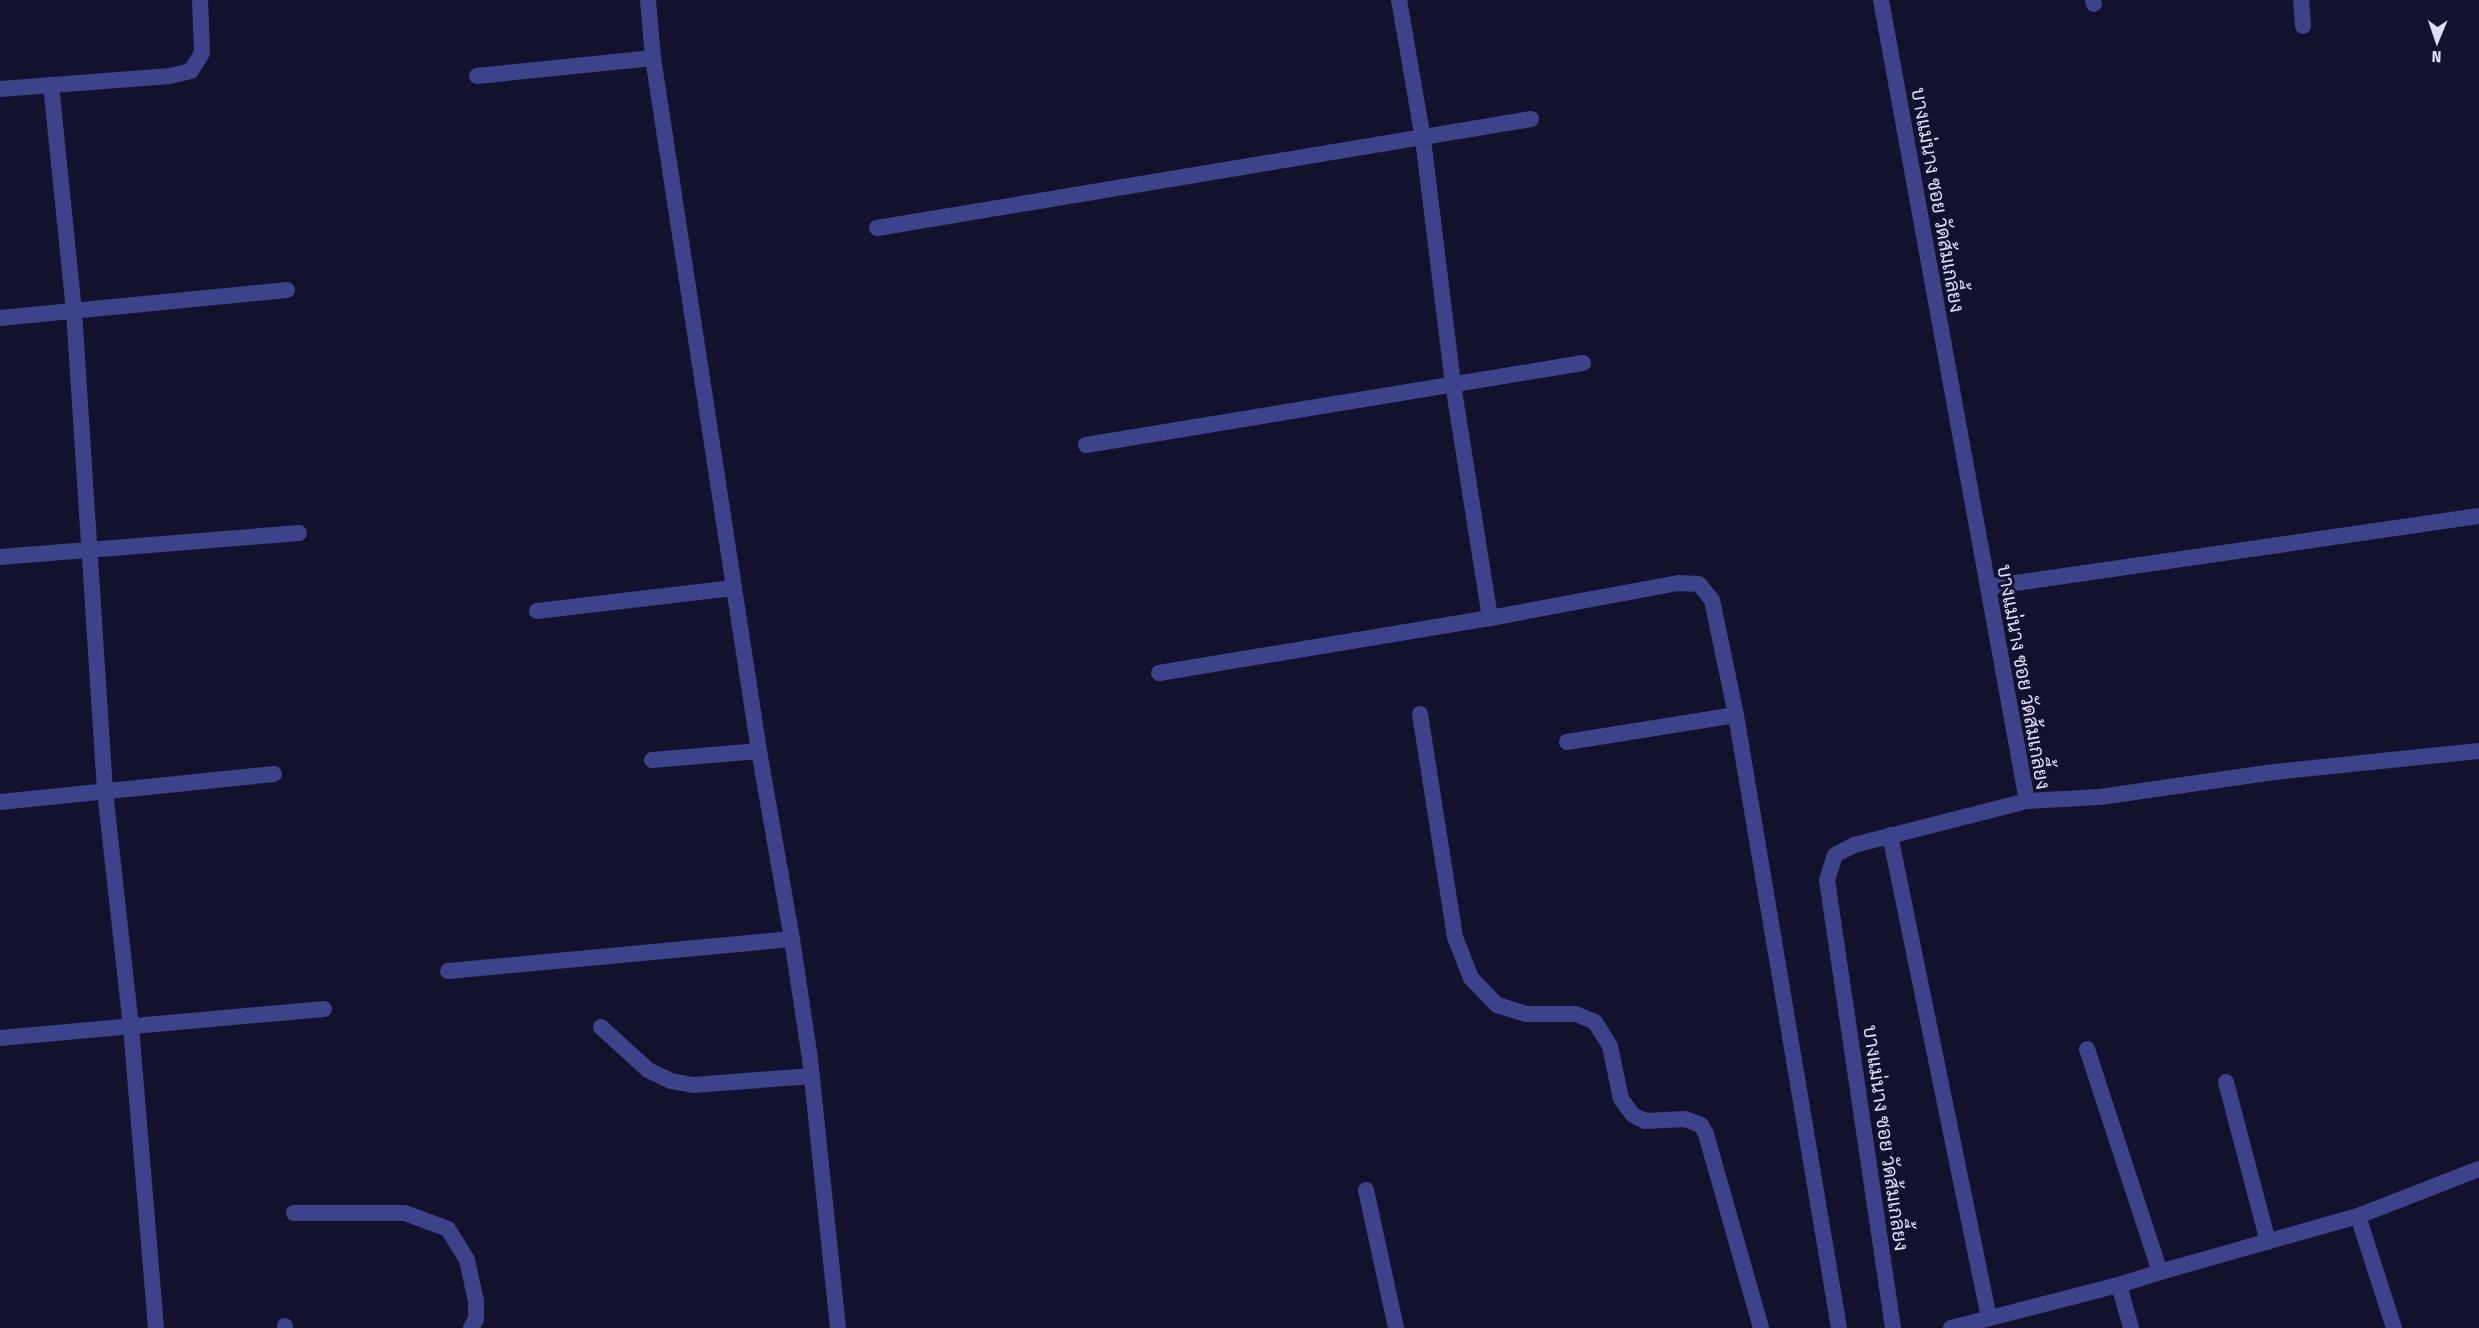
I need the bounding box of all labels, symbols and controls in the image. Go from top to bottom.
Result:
north arrow [2407,12,2467,72]
text: N [2431,47,2442,66]
street label: บางแม่นาง ซอย วัดส้มเกลี้ยง [1906,85,1976,314]
street label: บางแม่นาง ซอย วัดส้มเกลี้ยง [1992,562,2062,791]
street label: บางแม่นาง ซอย วัดส้มเกลี้ยง [1858,1023,1920,1252]

